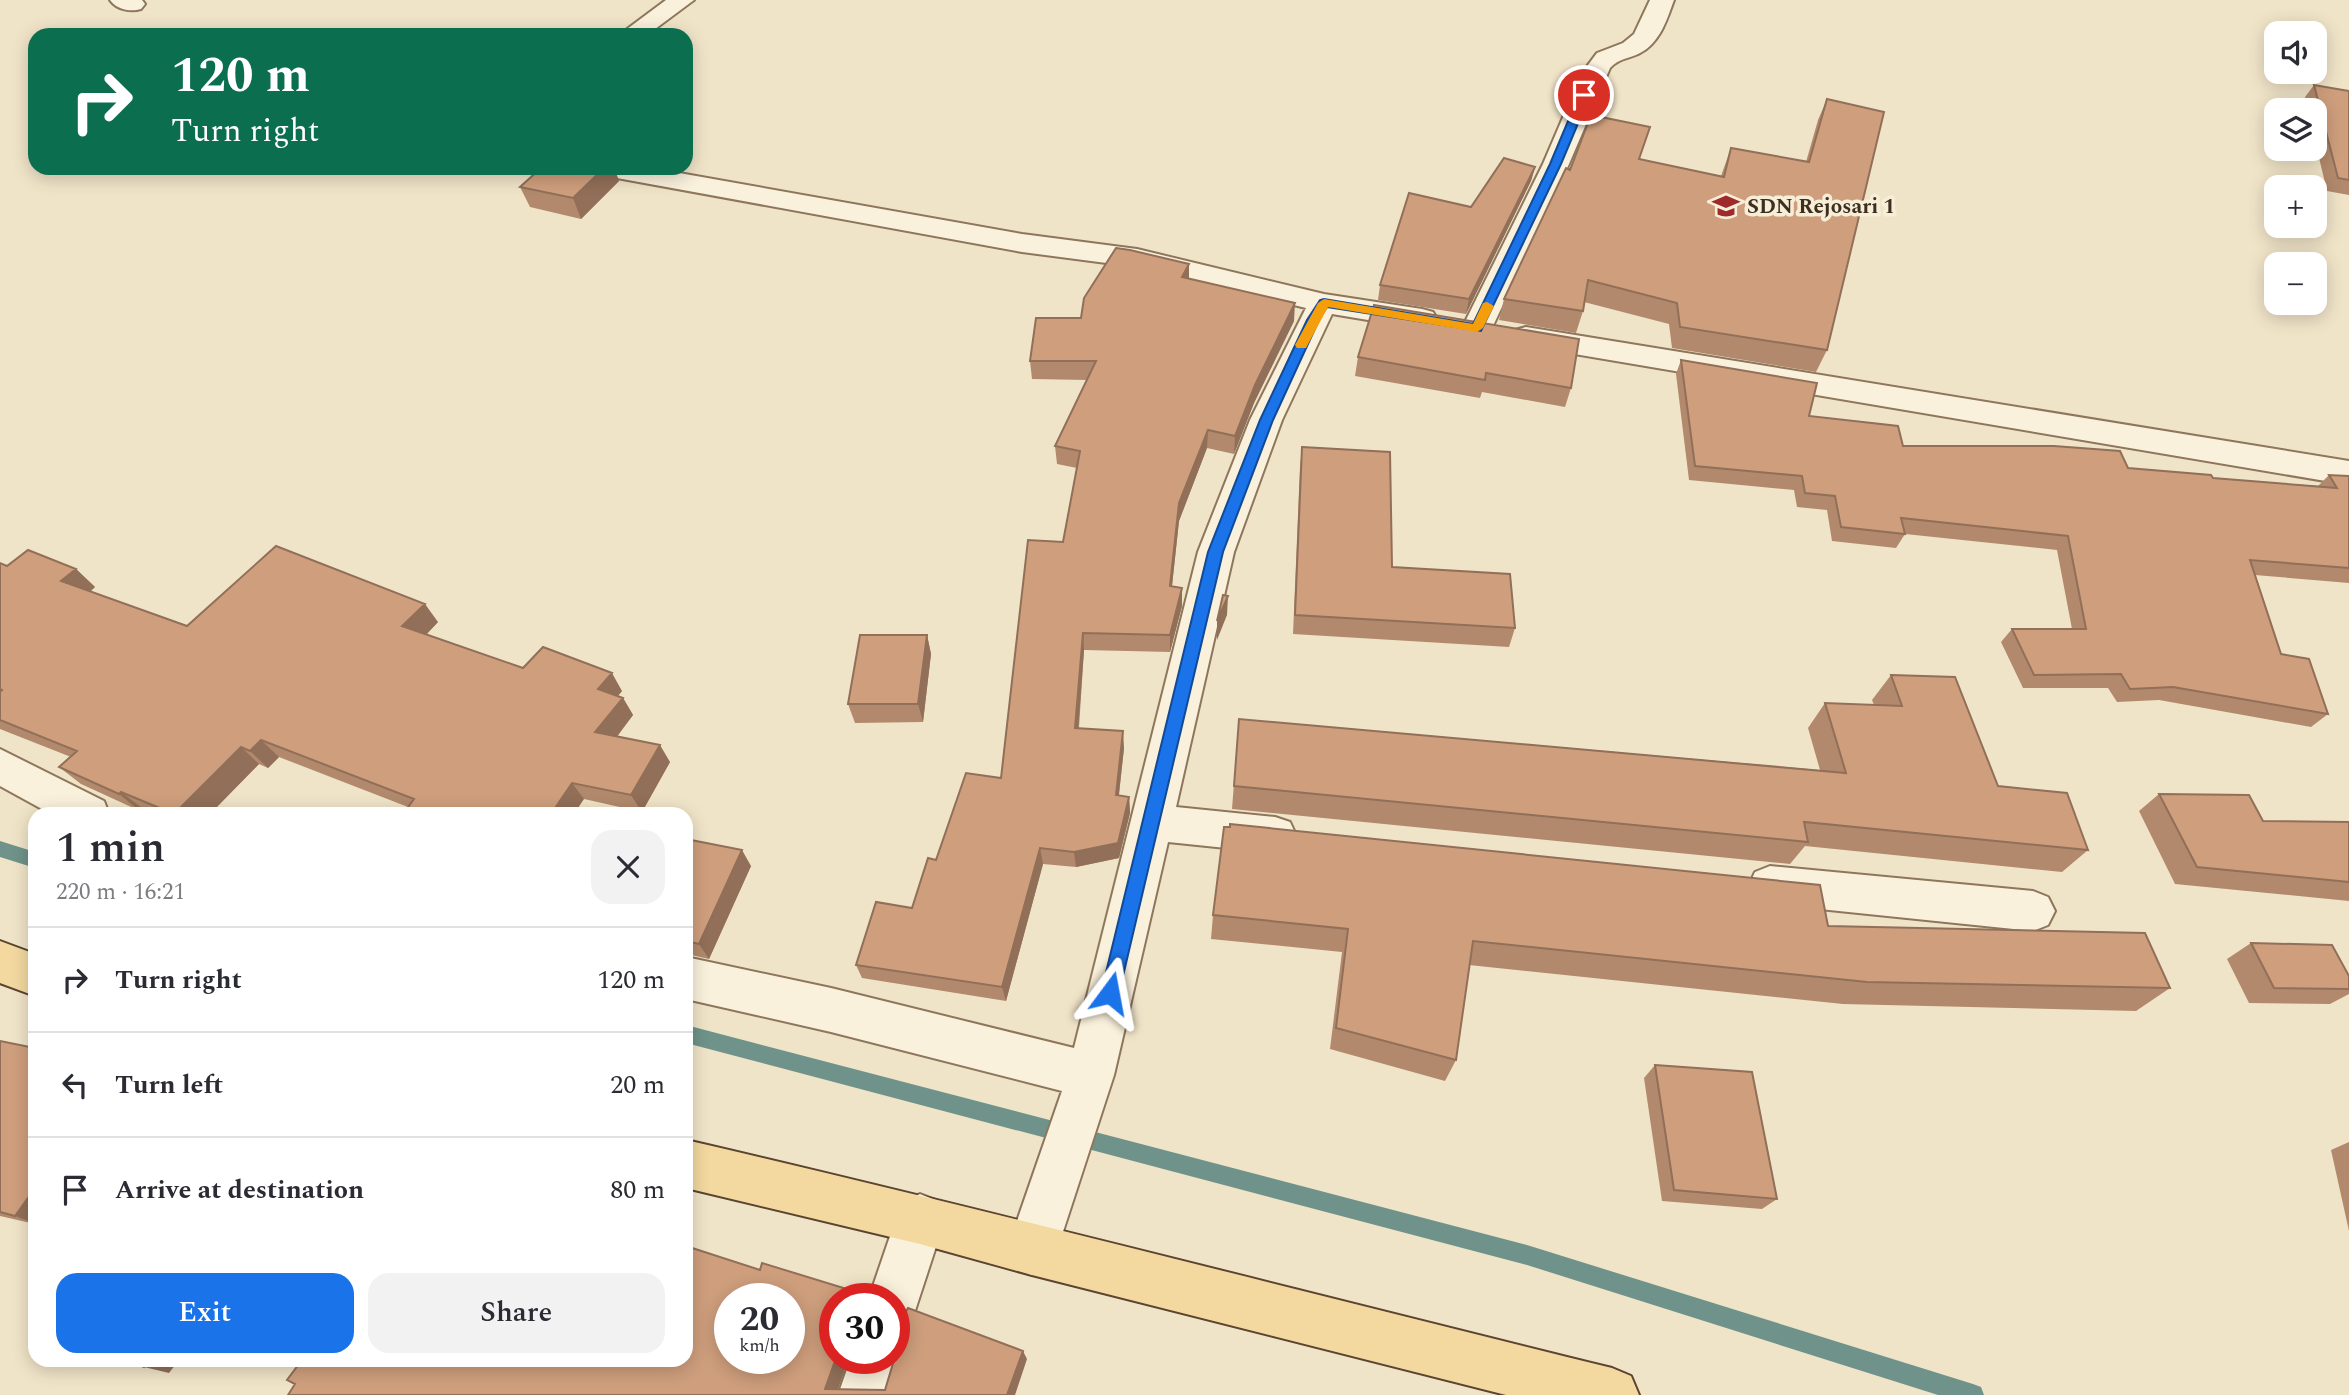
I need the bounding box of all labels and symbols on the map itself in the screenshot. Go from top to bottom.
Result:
pin [1554,65,1614,125]
school or university icon: SDN Rejosari 1 [1711,191,1741,221]
place label: SDN Rejosari 1 [1747,191,1895,223]
position arrow [1073,956,1147,1030]
speed limit sign: 30 [819,1283,910,1374]

